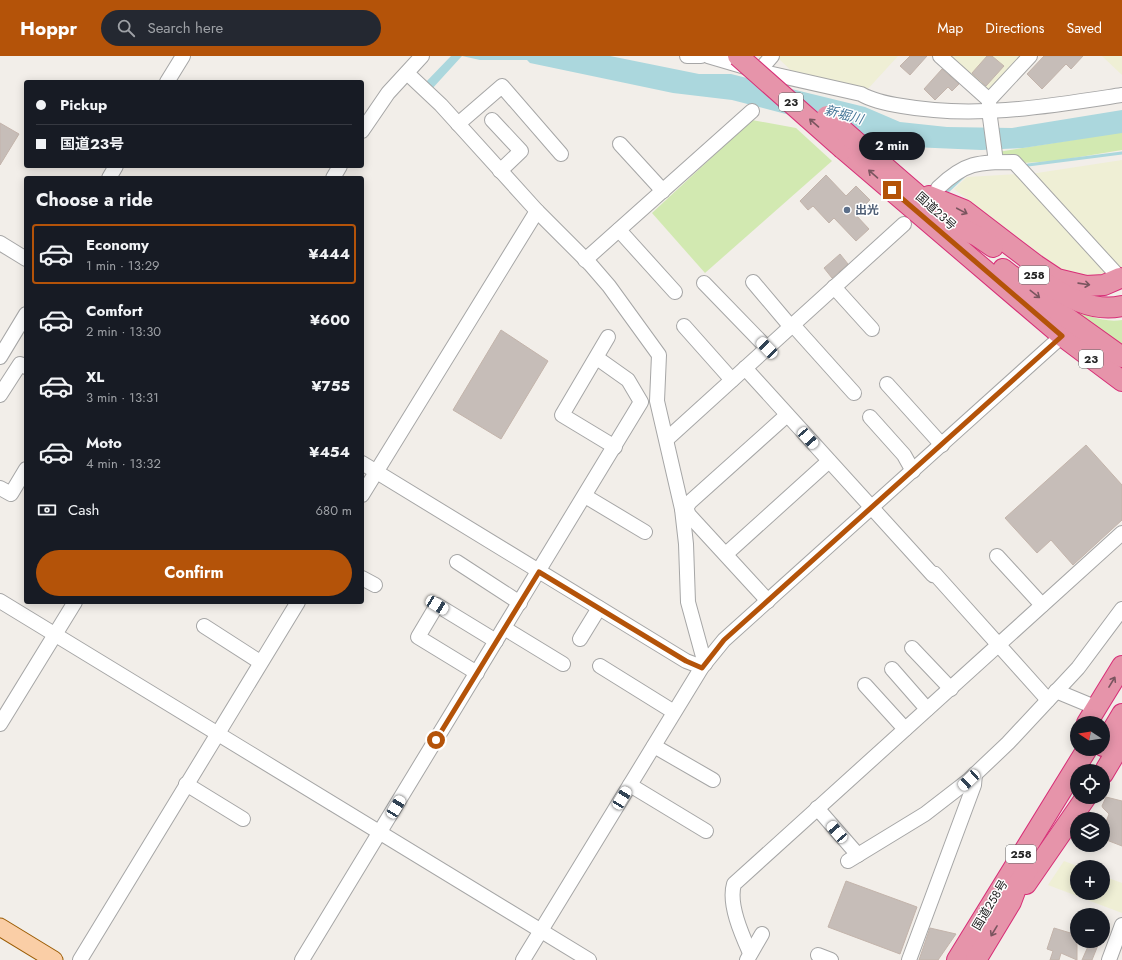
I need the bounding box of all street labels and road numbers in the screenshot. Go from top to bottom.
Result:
road number: 23 [779,93,803,111]
street label: 国道23号 [912,188,960,234]
road number: 258 [1019,266,1049,284]
road number: 23 [1079,350,1103,368]
road number: 258 [1006,845,1036,863]
street label: 国道258号 [968,876,1012,934]

